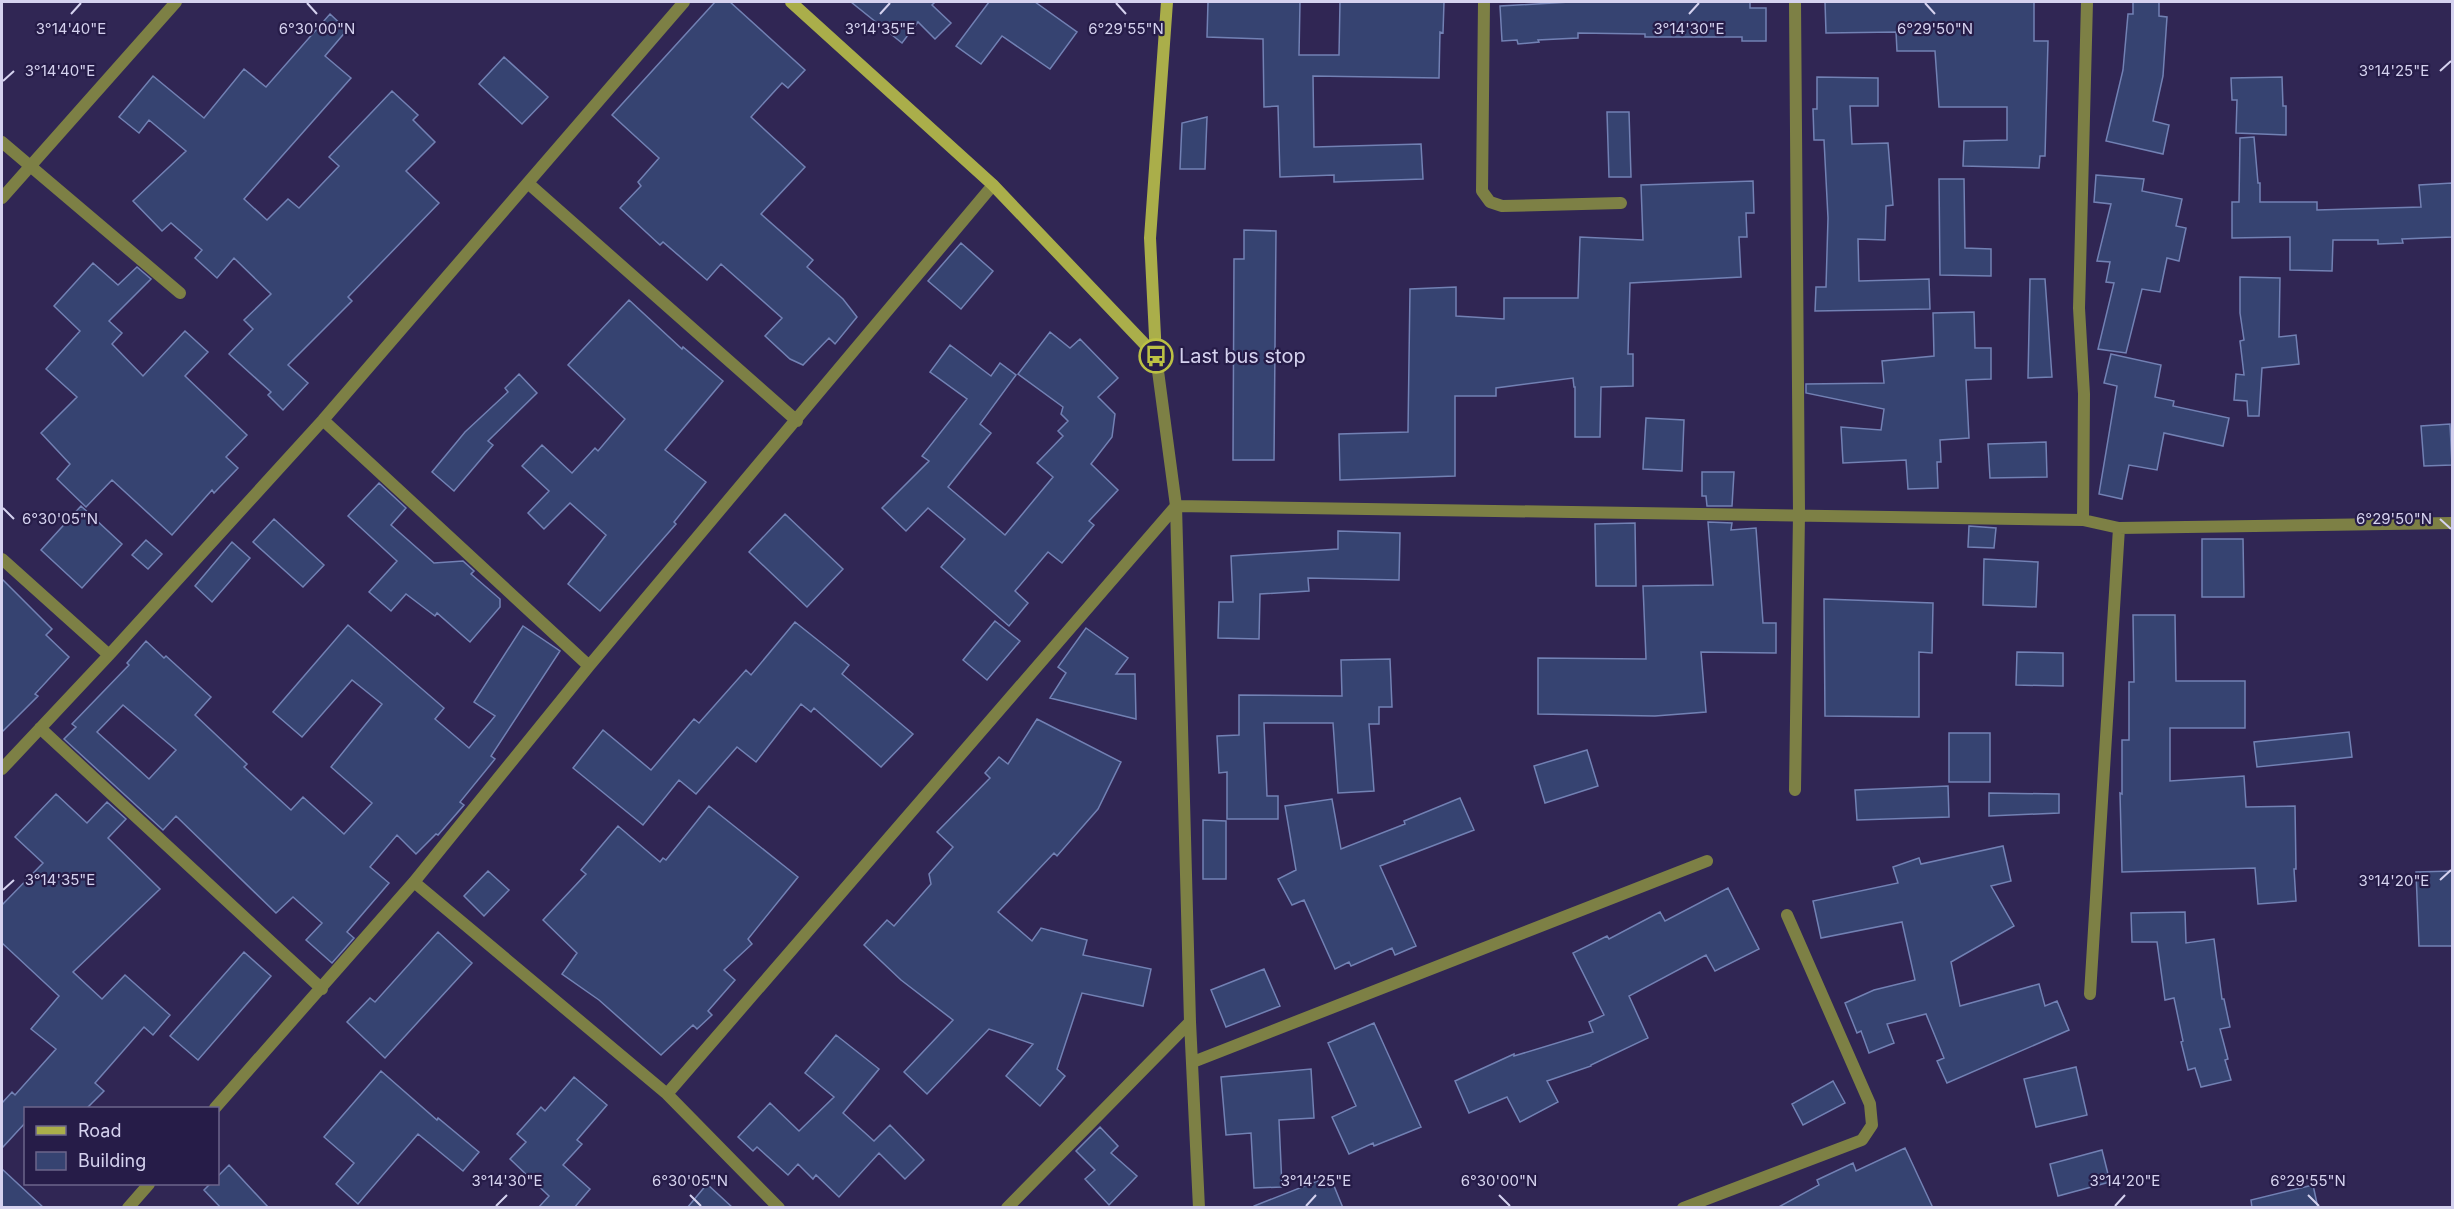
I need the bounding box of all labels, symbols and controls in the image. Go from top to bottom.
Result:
text: 3°14'40"E [36,19,106,38]
text: 6°30'00"N [279,19,355,38]
text: 3°14'35"E [845,19,915,38]
text: 6°29'55"N [1088,19,1164,38]
text: 3°14'30"E [1654,19,1724,38]
text: 6°29'50"N [1897,19,1973,38]
text: 3°14'40"E [25,61,95,80]
text: 3°14'25"E [2359,61,2429,80]
bus stop icon: Last bus stop [1138,338,1174,374]
place label: Last bus stop [1179,344,1306,368]
text: 6°30'05"N [22,509,98,528]
text: 6°29'50"N [2356,509,2432,528]
text: 3°14'35"E [25,870,95,889]
text: 3°14'20"E [2359,871,2429,890]
legend [24,1107,219,1185]
text: Road [78,1120,121,1141]
text: Building [78,1150,146,1171]
text: 3°14'30"E [472,1171,542,1190]
text: 6°30'05"N [652,1171,728,1190]
text: 3°14'25"E [1281,1171,1351,1190]
text: 6°30'00"N [1461,1171,1537,1190]
text: 3°14'20"E [2090,1171,2160,1190]
text: 6°29'55"N [2270,1171,2346,1190]

